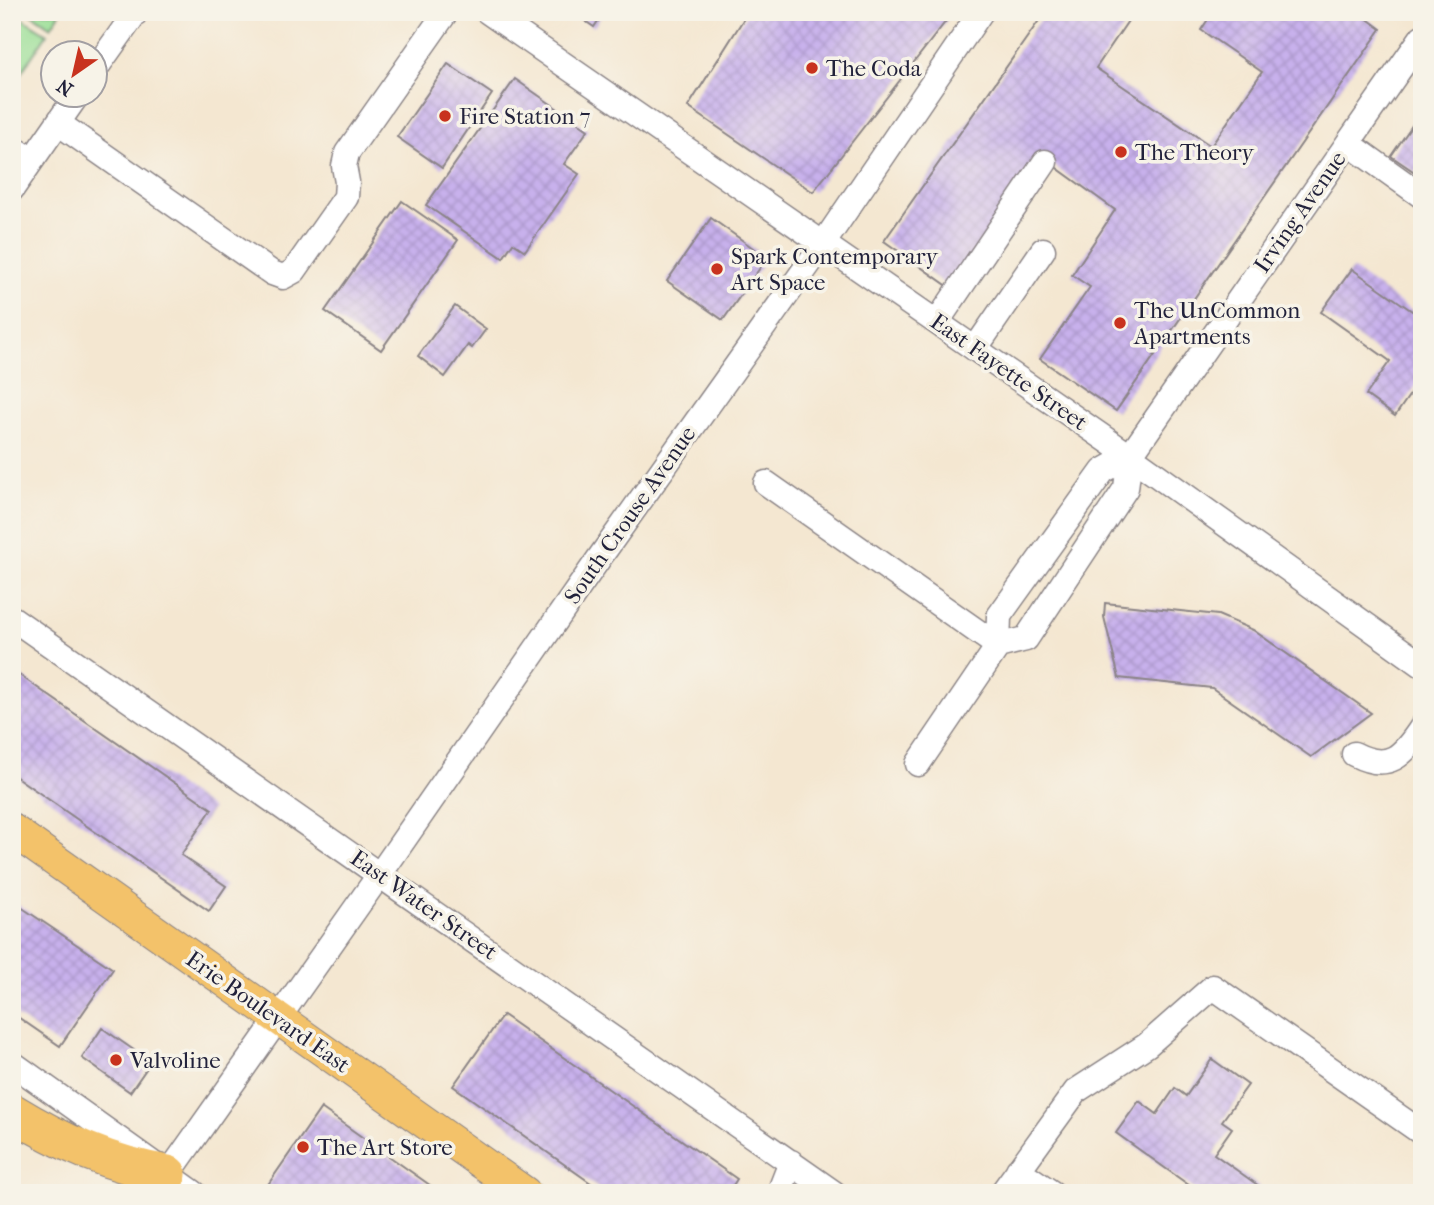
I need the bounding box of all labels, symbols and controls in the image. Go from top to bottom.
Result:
north arrow [38,38,108,108]
place label: The Coda [826,55,922,82]
marker: The Coda [804,60,820,76]
text: N [52,74,77,100]
place label: Fire Station 7 [459,103,591,130]
marker: Fire Station 7 [437,108,453,124]
place label: The Theory [1135,139,1255,166]
marker: The Theory [1113,144,1129,160]
street label: Irving Avenue [1248,146,1352,278]
place label: Spark Contemporary Art Space [730,243,938,296]
marker: Spark Contemporary Art Space [709,261,725,277]
place label: The UnCommon Apartments [1133,297,1301,350]
street label: East Fayette Street [925,308,1093,436]
marker: The UnCommon Apartments [1112,315,1128,331]
street label: South Crouse Avenue [558,421,702,609]
street label: East Water Street [345,844,503,966]
street label: Erie Boulevard East [181,945,355,1079]
place label: Valvoline [129,1047,221,1074]
marker: Valvoline [108,1052,124,1068]
place label: The Art Store [317,1134,453,1161]
marker: The Art Store [295,1139,311,1155]

